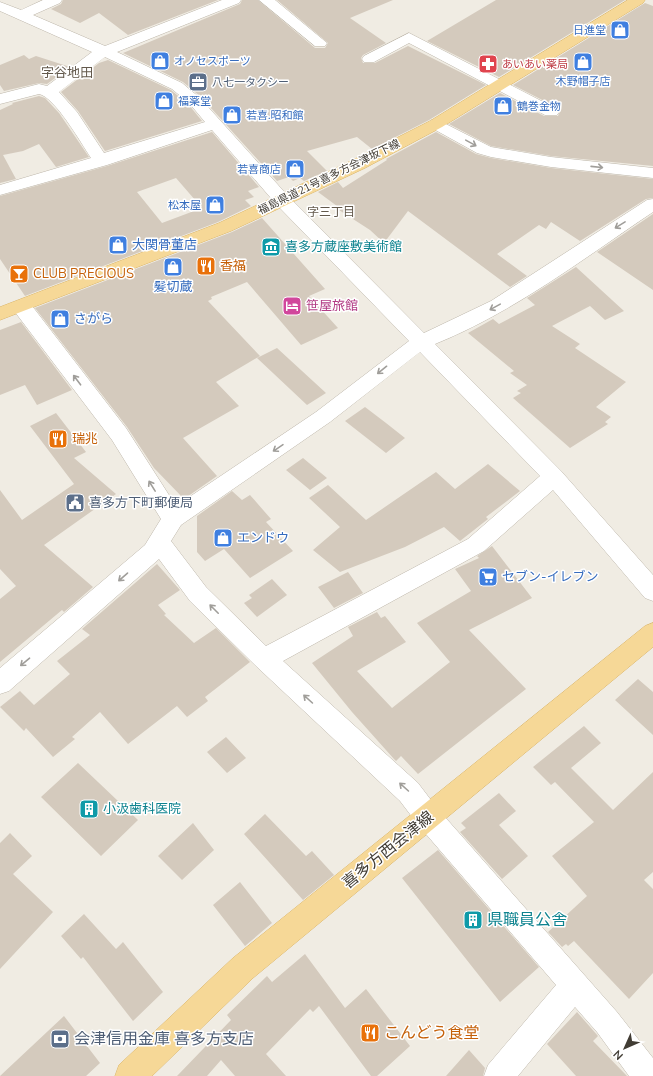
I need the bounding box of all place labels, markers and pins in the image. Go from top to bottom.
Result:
shop icon: 日進堂 [609,19,631,41]
place label: 日進堂 [573,23,606,38]
shop icon: オノセスポーツ [149,50,171,72]
shop icon: 木野帽子店 [572,51,594,73]
pharmacy icon: あいあい薬局 [477,53,499,75]
place label: オノセスポーツ [174,54,251,69]
place label: あいあい薬局 [502,57,568,72]
office icon: 八七一タクシー [187,71,209,93]
place label: 木野帽子店 [556,74,611,89]
place label: 八七一タクシー [212,75,289,90]
shop icon: 福薬堂 [153,90,175,112]
place label: 福薬堂 [178,94,211,109]
shop icon: 鶴巻金物 [492,95,514,117]
place label: 鶴巻金物 [517,99,561,114]
shop icon: 若喜.昭和館 [221,104,243,126]
place label: 若喜.昭和館 [246,108,304,123]
shop icon: 若喜商店 [284,158,306,180]
place label: 若喜商店 [237,162,281,177]
shop icon: 松本屋 [204,194,226,216]
place label: 松本屋 [168,198,201,213]
shop icon: 大関骨董店 [107,234,129,256]
place label: 大関骨董店 [132,236,197,254]
museum icon: 喜多方蔵座敷美術館 [260,236,282,258]
place label: 喜多方蔵座敷美術館 [285,238,402,256]
restaurant icon: 香福 [195,255,217,277]
shop icon: 髪切蔵 [162,256,184,278]
place label: 香福 [220,257,246,275]
bar icon: CLUB PRECIOUS [8,263,30,285]
place label: CLUB PRECIOUS [33,265,134,283]
place label: 髪切蔵 [153,278,193,296]
hotel icon: 笹屋旅館 [281,295,303,317]
place label: 笹屋旅館 [306,297,358,315]
shop icon: さがら [49,308,71,330]
place label: さがら [74,310,113,328]
restaurant icon: 瑞兆 [47,428,69,450]
place label: 瑞兆 [72,430,98,448]
public building icon: 喜多方下町郵便局 [64,492,86,514]
place label: 喜多方下町郵便局 [89,494,193,512]
shop icon: エンドウ [212,527,234,549]
place label: エンドウ [237,529,289,547]
supermarket icon: セブン-イレブン [477,566,499,588]
place label: セブン-イレブン [502,568,599,586]
building icon: 小汲歯科医院 [78,798,100,820]
place label: 小汲歯科医院 [103,800,181,818]
building icon: 県職員公舎 [462,909,484,931]
place label: 県職員公舎 [487,909,567,931]
restaurant icon: こんどう食堂 [359,1022,381,1044]
place label: こんどう食堂 [384,1022,480,1044]
bank icon: 会津信用金庫 喜多方支店 [49,1028,71,1050]
place label: 会津信用金庫 喜多方支店 [74,1028,254,1050]

